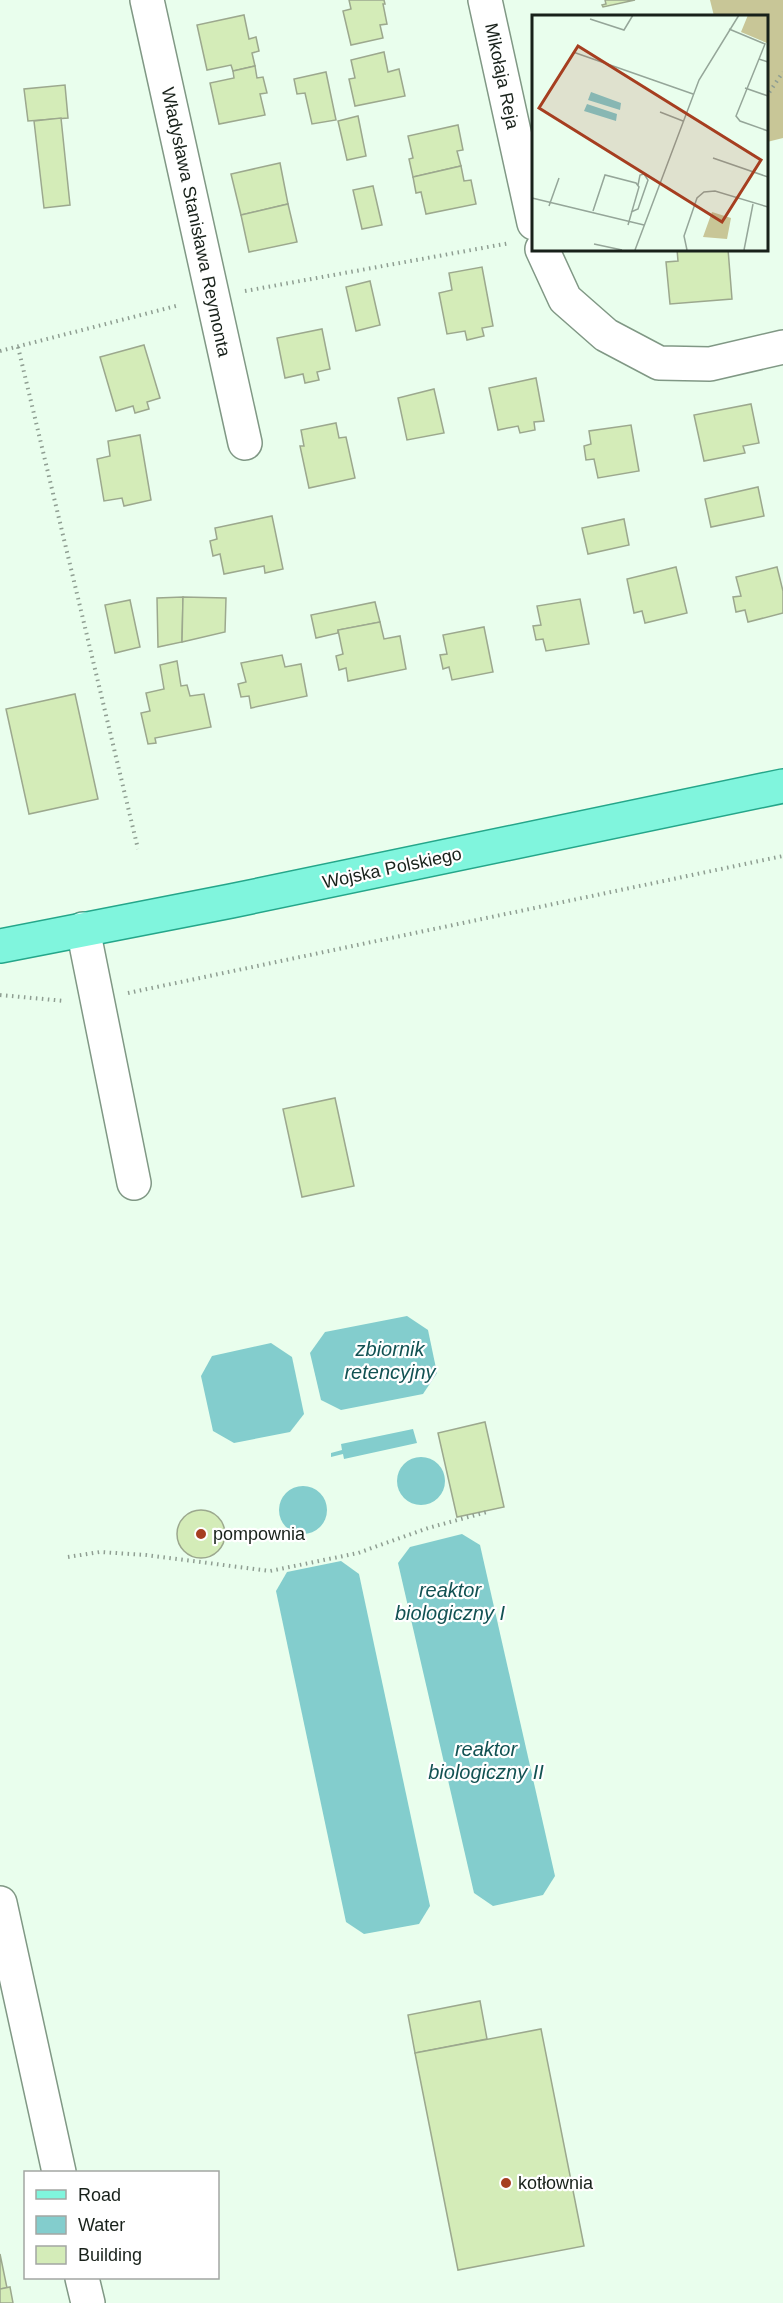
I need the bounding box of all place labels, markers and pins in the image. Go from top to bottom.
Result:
place label: pompownia [213,1524,306,1544]
marker: pompownia [194,1527,208,1541]
place label: kotłownia [518,2173,594,2193]
marker: kotłownia [499,2176,513,2190]

